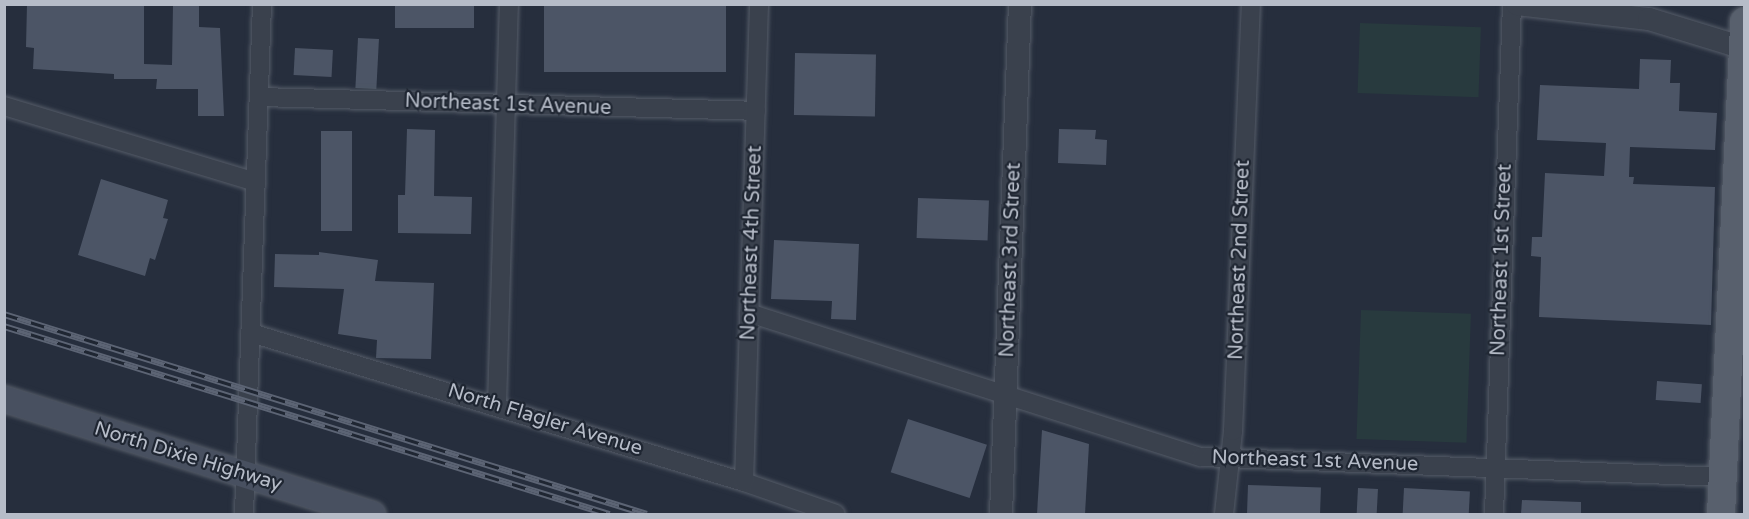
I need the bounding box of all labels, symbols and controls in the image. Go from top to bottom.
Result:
street label: Northeast 1st Avenue [404,89,612,121]
street label: Northeast 4th Street [737,145,767,341]
street label: Northeast 2nd Street [1225,160,1255,360]
street label: Northeast 3rd Street [996,162,1026,358]
street label: Northeast 1st Street [1487,163,1517,357]
street label: North Flagler Avenue [445,379,645,461]
street label: North Dixie Highway [91,417,285,497]
street label: Northeast 1st Avenue [1211,445,1419,477]

